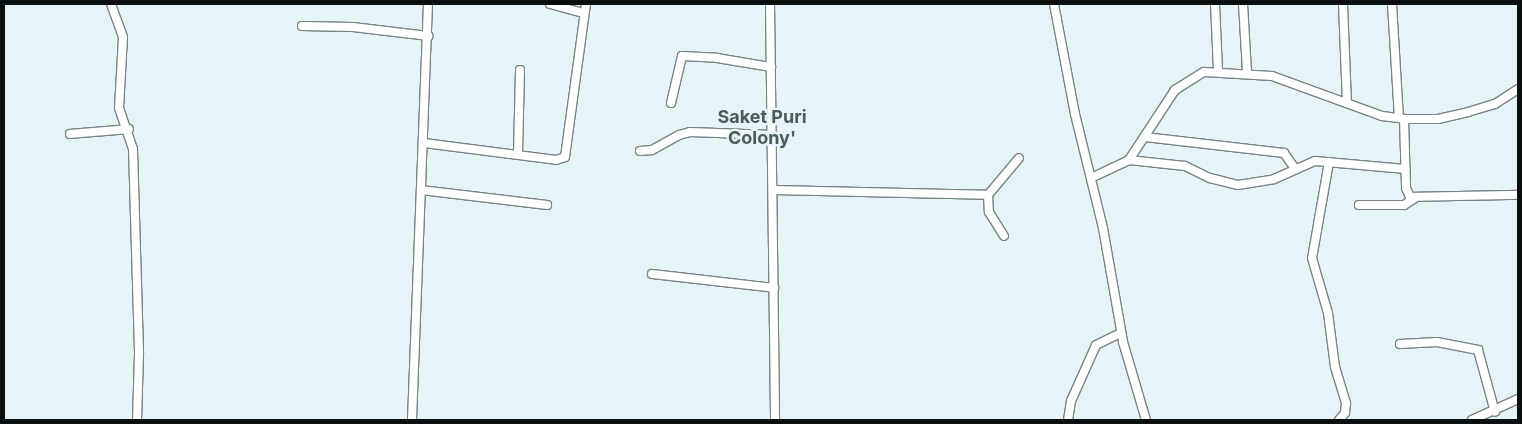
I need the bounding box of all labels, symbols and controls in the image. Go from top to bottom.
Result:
district label: Saket Puri Colony' [717,107,807,150]

